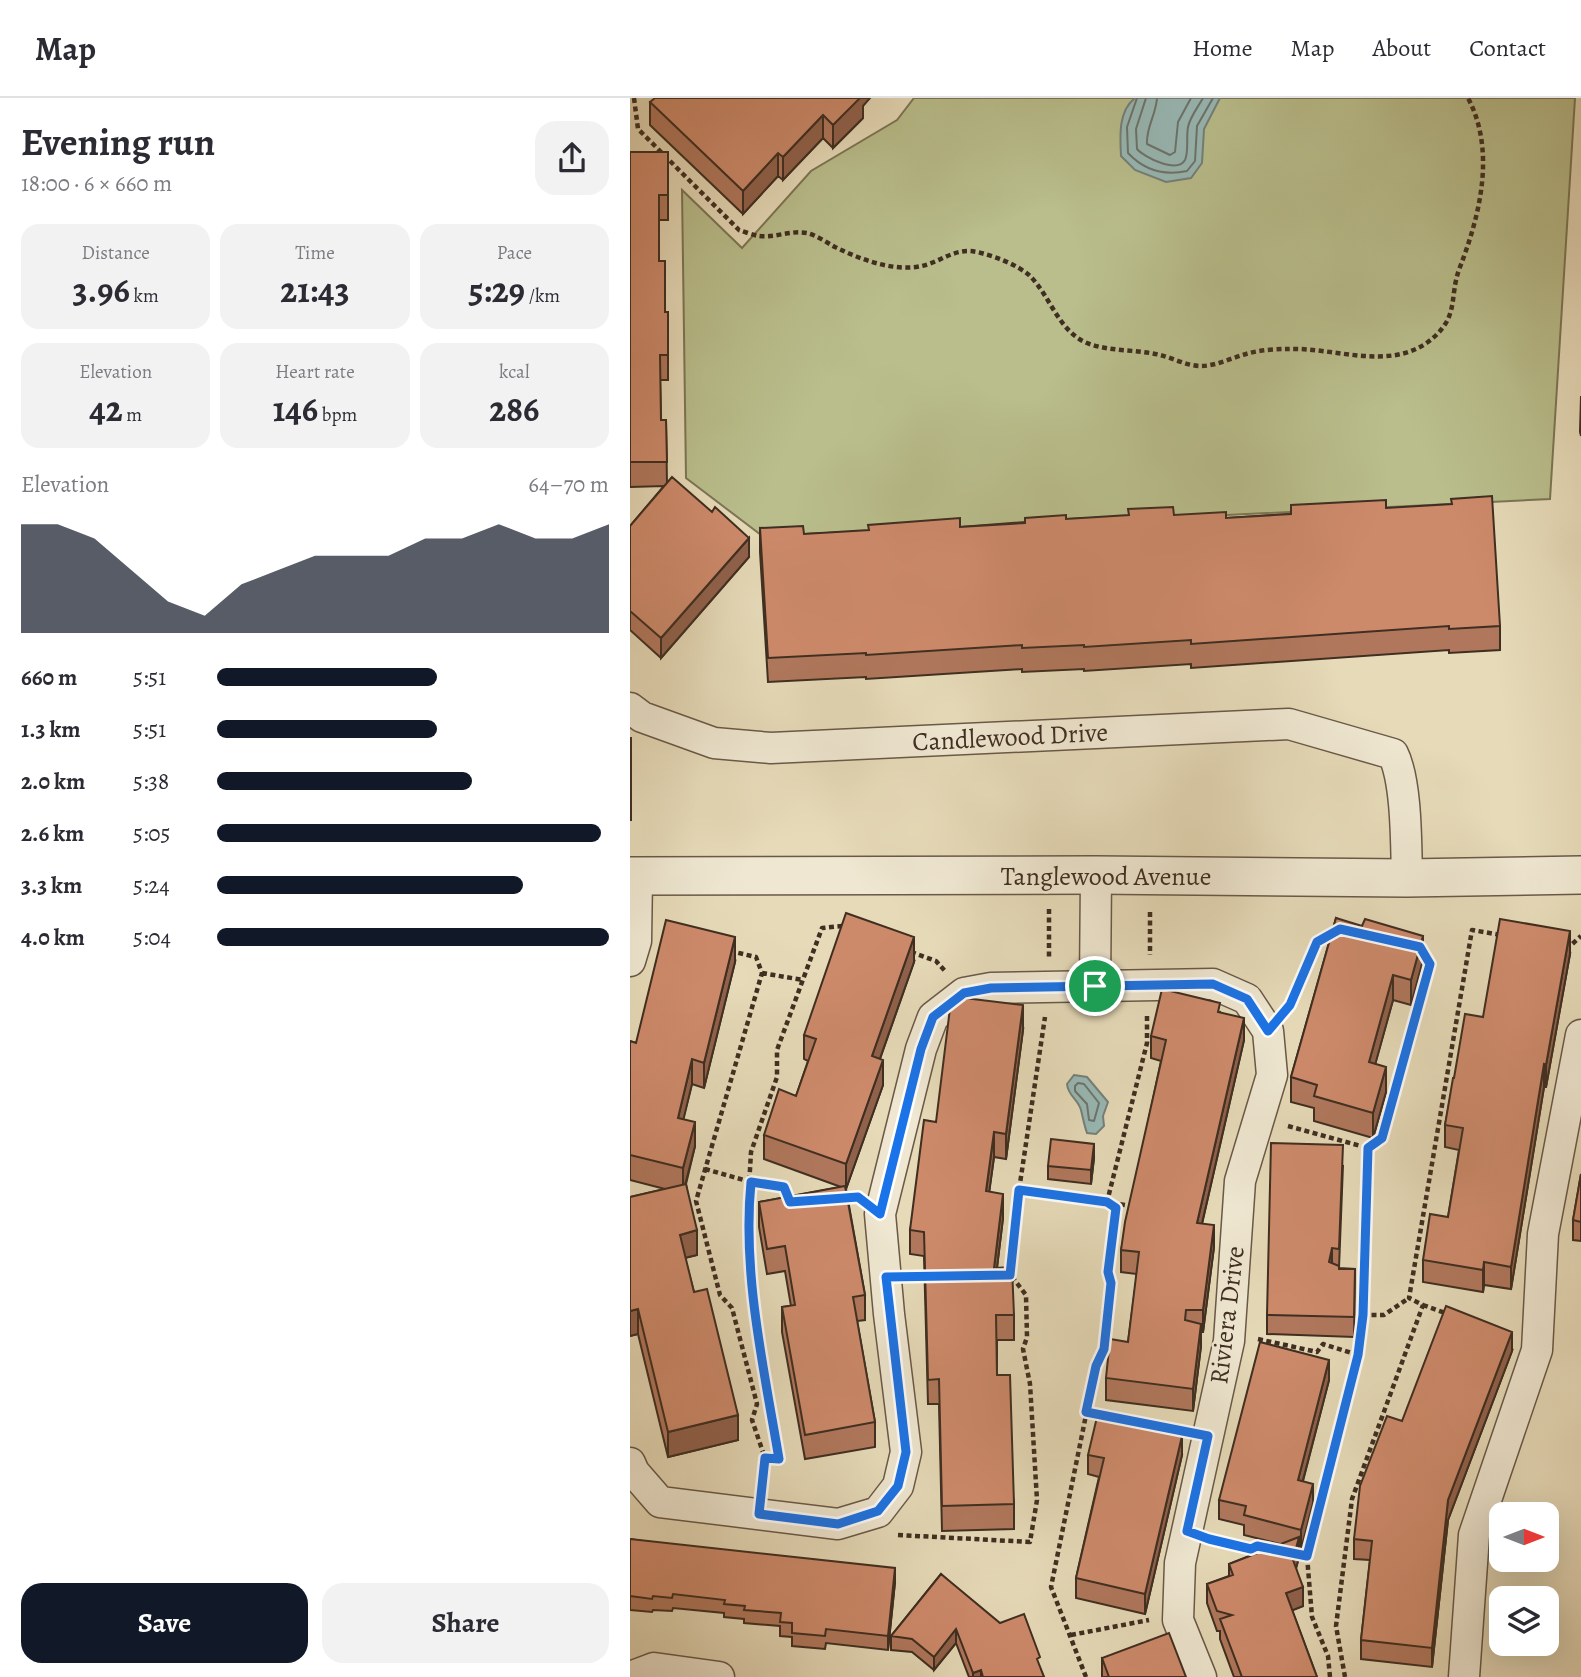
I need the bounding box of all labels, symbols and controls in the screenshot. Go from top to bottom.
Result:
text: Map [35,26,96,71]
text: Home [1192,32,1253,64]
text: Map [1291,32,1335,64]
text: About [1373,32,1431,64]
text: Contact [1469,32,1546,64]
text: Evening run [21,116,215,168]
button: share [535,121,609,195]
text: 18:00 · 6 × 660 m [21,168,172,199]
text: Distance [82,240,150,266]
text: Time [295,240,335,266]
text: Pace [497,240,532,266]
text: 3.96 [73,266,130,314]
text: 21:43 [280,266,350,314]
text: 5:29 [468,266,525,314]
text: km [130,283,159,309]
text: /km [525,283,560,309]
text: Elevation [79,359,152,385]
text: Heart rate [275,359,355,385]
text: kcal [499,359,530,385]
text: 42 [89,385,123,433]
text: 146 [273,385,318,433]
text: 286 [489,385,539,433]
text: m [123,402,142,428]
text: bpm [318,402,357,428]
text: Elevation [21,469,109,500]
text: 64–70 m [528,469,609,500]
text: 660 m [21,662,77,693]
text: 5:51 [133,662,166,693]
text: 1.3 km [21,714,81,745]
text: 5:51 [133,714,166,745]
street label: Candlewood Drive [911,714,1109,760]
text: 2.0 km [21,766,85,797]
text: 5:38 [133,766,169,797]
text: 2.6 km [21,818,84,849]
text: 5:05 [133,818,171,849]
street label: Tanglewood Avenue [1001,859,1211,894]
text: 3.3 km [21,870,82,901]
text: 5:24 [133,870,170,901]
text: 4.0 km [21,922,85,953]
text: 5:04 [133,922,171,953]
pin [1065,956,1125,1016]
icon: arrive [1076,967,1114,1005]
street label: Riviera Drive [1201,1244,1253,1386]
north arrow [1489,1502,1559,1572]
map controls [1489,1502,1559,1656]
button: Save [21,1583,308,1663]
button: Share [322,1583,609,1663]
button: layers [1489,1586,1559,1656]

